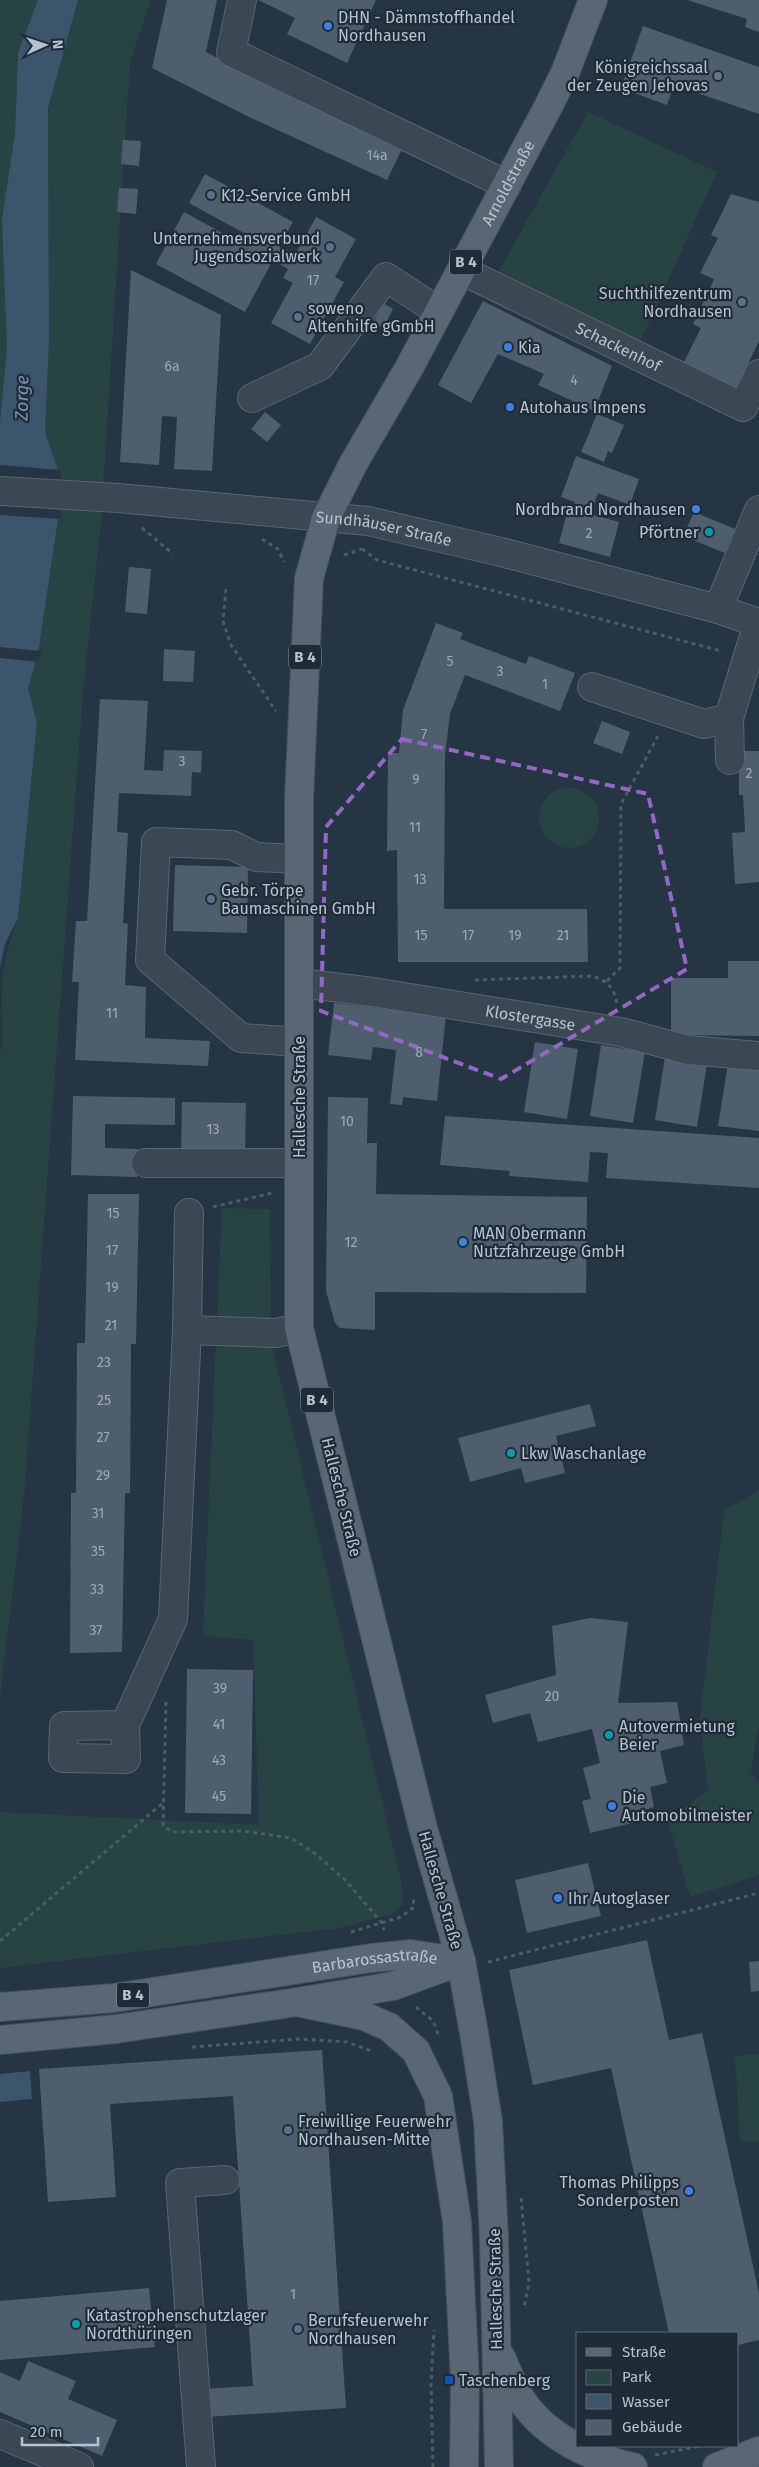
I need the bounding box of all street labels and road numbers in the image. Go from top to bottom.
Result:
street label: Arnoldstraße [478,137,539,229]
road number: B 4 [450,250,482,274]
street label: Schackenhof [572,318,665,376]
street label: Sundhäuser Straße [315,507,454,550]
road number: B 4 [289,644,321,670]
street label: Klostergasse [484,1001,577,1035]
street label: Hallesche Straße [290,1036,309,1158]
road number: B 4 [301,1388,333,1412]
street label: Hallesche Straße [318,1436,365,1559]
street label: Hallesche Straße [415,1829,466,1951]
street label: Barbarossastraße [310,1945,439,1977]
road number: B 4 [117,1982,149,2008]
street label: Hallesche Straße [485,2228,506,2350]

